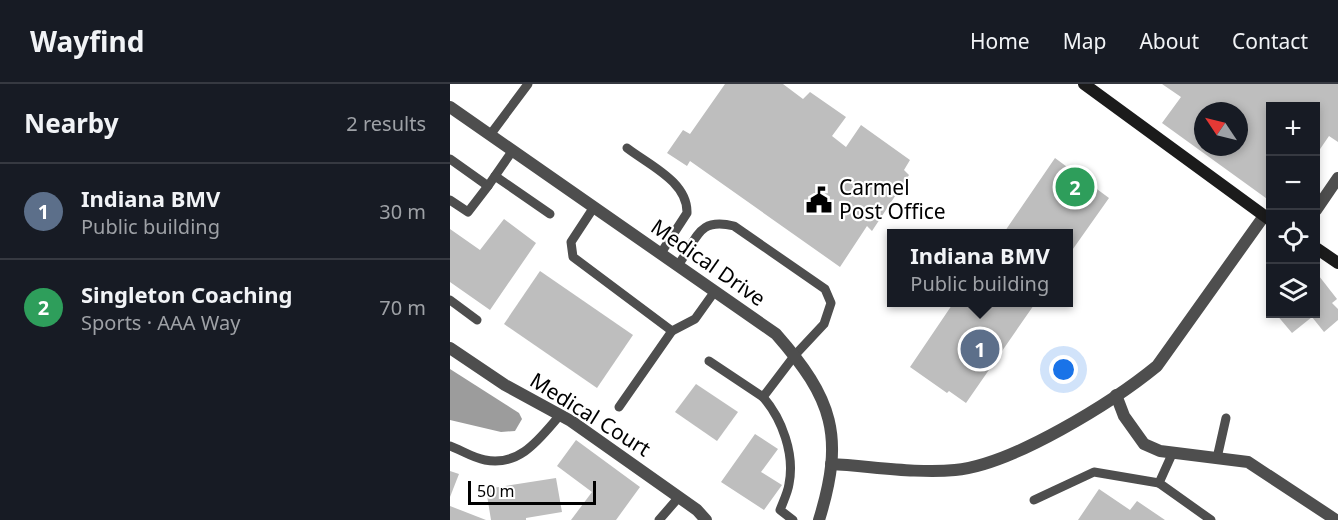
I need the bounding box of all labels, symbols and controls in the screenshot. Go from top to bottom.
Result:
text: Wayfind [30,22,144,60]
text: Home [970,27,1030,55]
text: Map [1063,27,1106,55]
text: About [1139,27,1199,55]
text: Contact [1232,27,1308,55]
north arrow [1194,102,1248,156]
map controls [1266,102,1320,318]
button: + [1266,102,1320,156]
text: Nearby [24,105,119,141]
text: 2 results [346,110,426,137]
button: − [1266,156,1320,210]
pin: 2 [1056,164,1094,210]
place label: Carmel Post Office [839,173,946,225]
text: Indiana BMV [81,183,220,213]
public building icon: Carmel Post Office [804,185,834,215]
text: 1 [38,198,49,225]
text: 30 m [379,198,426,225]
button: locate [1266,210,1320,264]
street label: Medical Drive [646,212,771,312]
text: Public building [81,213,220,240]
popup [887,229,1073,307]
text: Indiana BMV [910,240,1050,270]
button: layers [1266,264,1320,318]
text: Public building [910,270,1049,297]
text: Singleton Coaching [81,279,292,309]
text: 2 [38,294,49,321]
text: 70 m [379,294,426,321]
text: Sports · AAA Way [81,309,240,336]
pin: 1 [960,326,1000,372]
your location [1049,355,1078,384]
street label: Medical Court [525,366,656,463]
scale bar [468,478,596,506]
text: 50 m [477,480,514,502]

